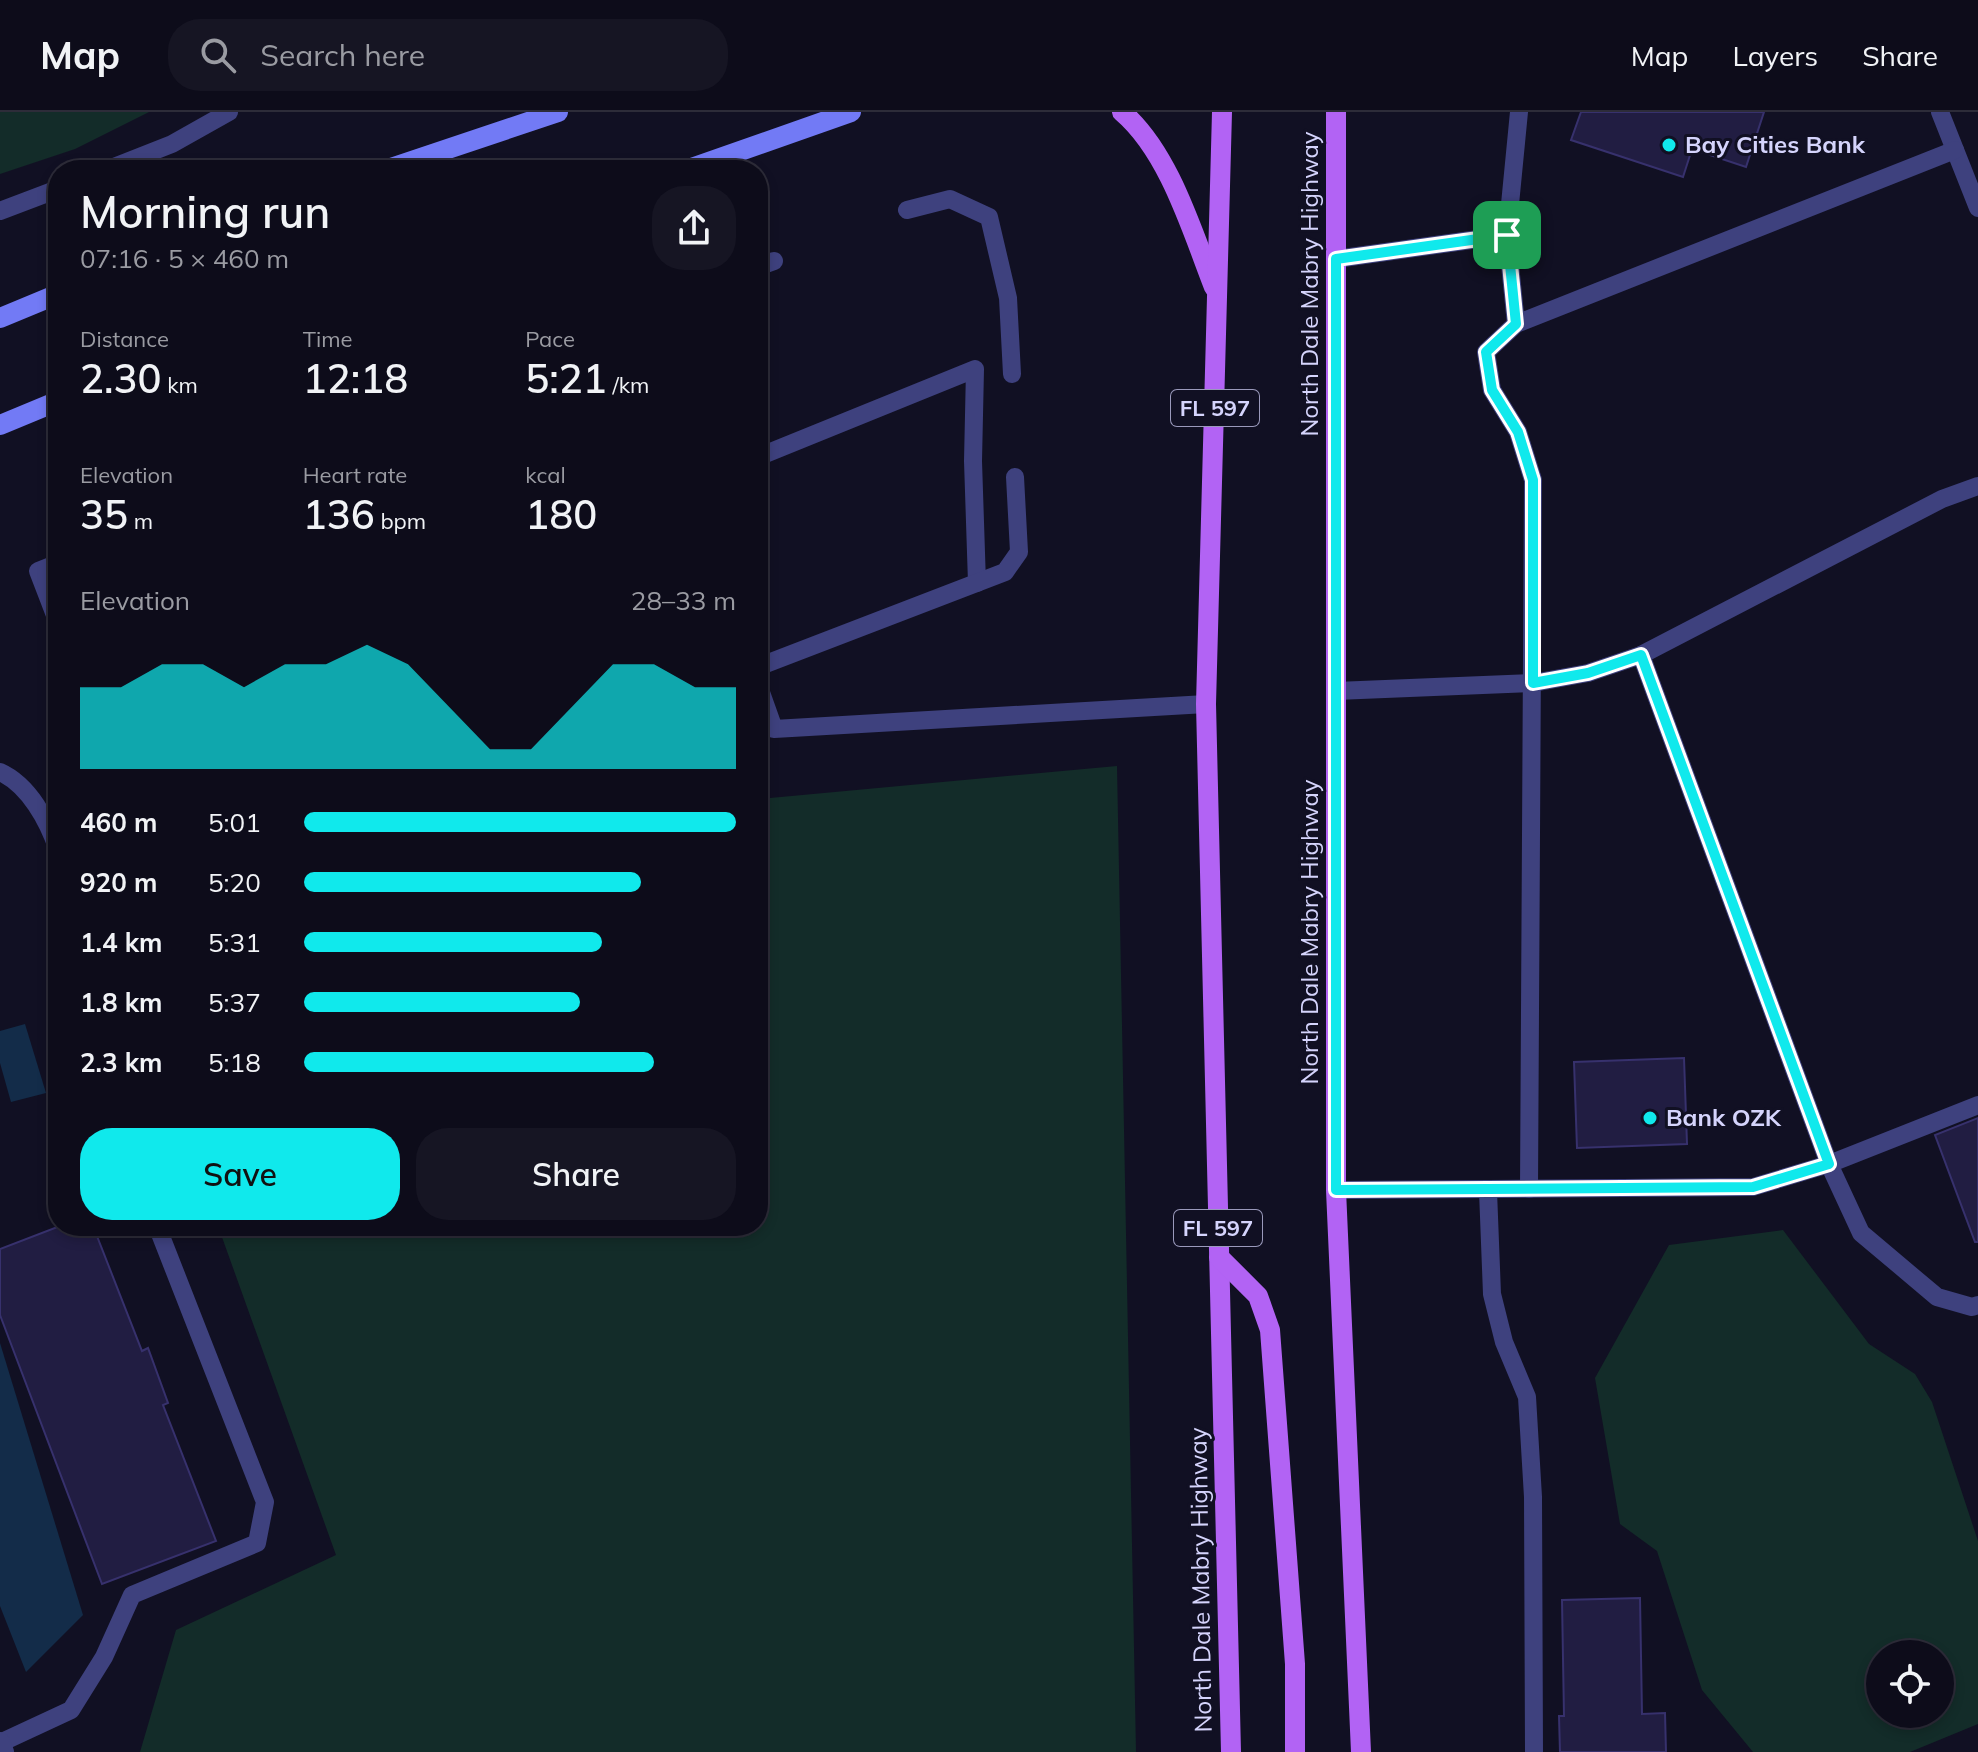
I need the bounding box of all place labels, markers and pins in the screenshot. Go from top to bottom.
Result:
place label: Bay Cities Bank [1685,129,1866,159]
marker: Bay Cities Bank [1660,136,1678,154]
pin [1473,201,1541,269]
place label: Bank OZK [1666,1102,1782,1132]
marker: Bank OZK [1641,1109,1659,1127]

